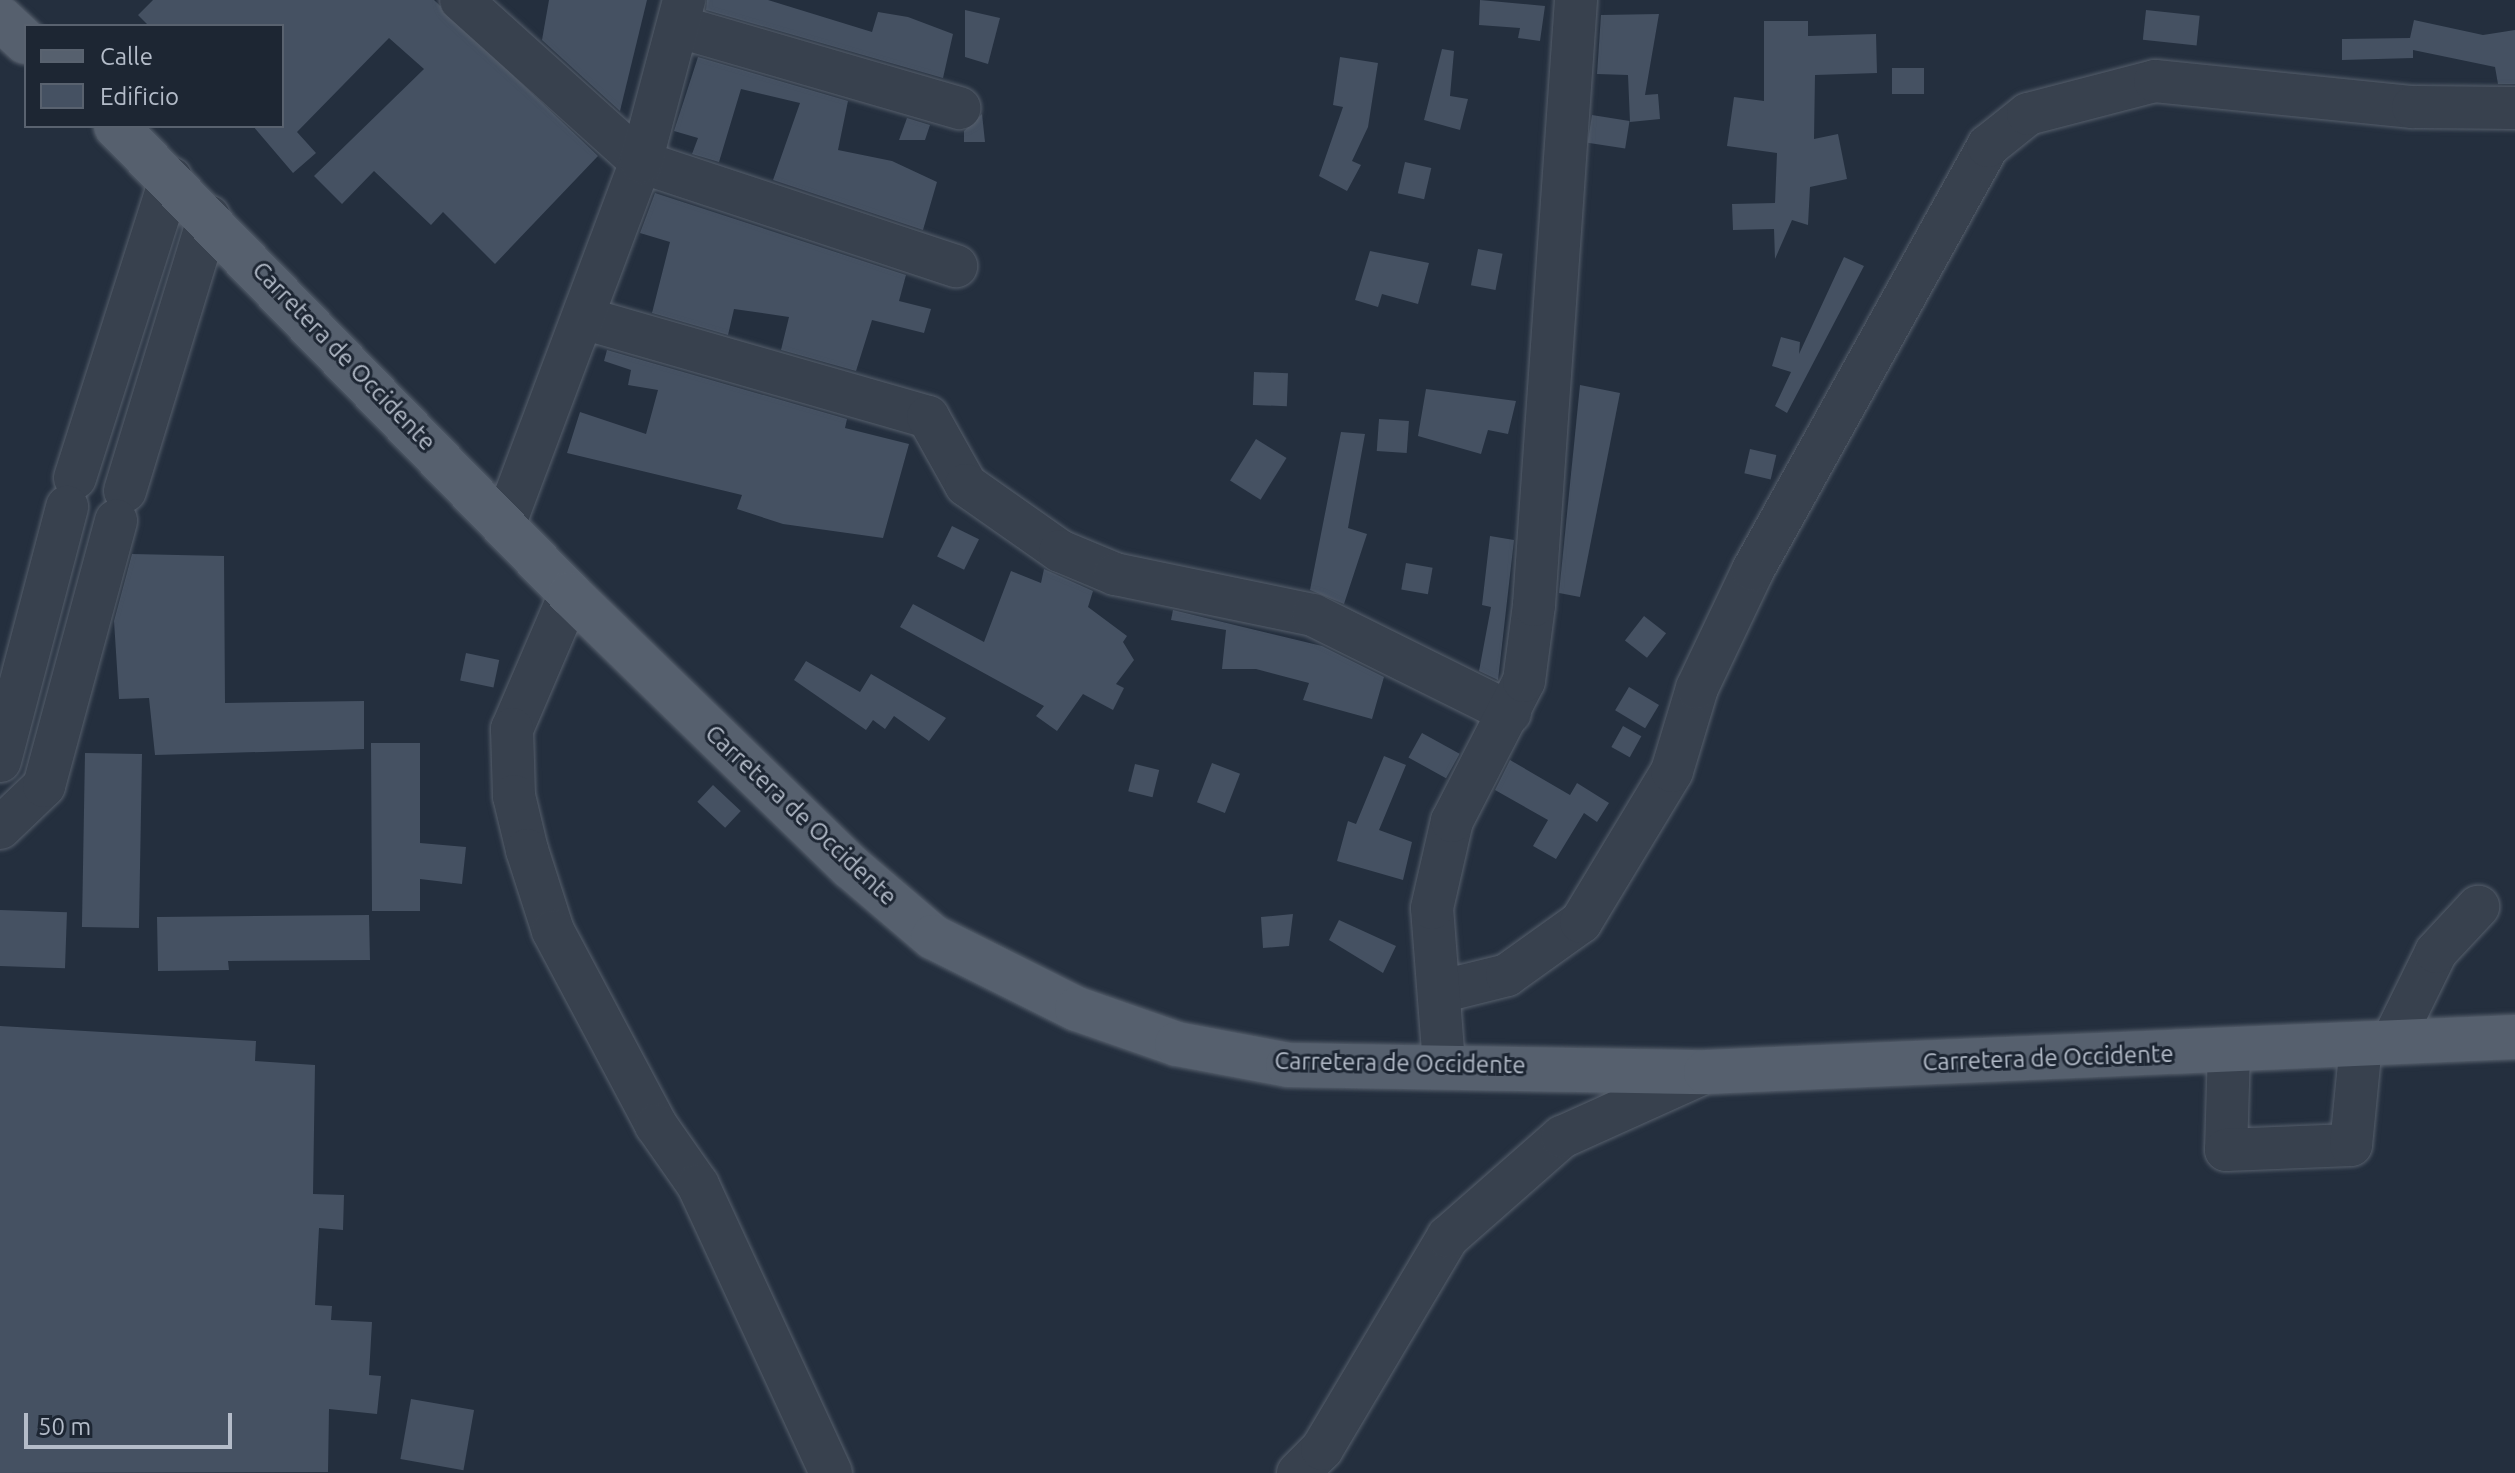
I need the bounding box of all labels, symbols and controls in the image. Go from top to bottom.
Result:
legend [24,24,284,128]
text: Calle [100,43,153,70]
text: Edificio [100,83,179,110]
street label: Carretera de Occidente [246,256,442,456]
street label: Carretera de Occidente [699,719,903,911]
street label: Carretera de Occidente [1922,1039,2174,1077]
street label: Carretera de Occidente [1274,1046,1526,1080]
scale bar [28,1397,236,1447]
text: 50 m [38,1413,91,1440]

